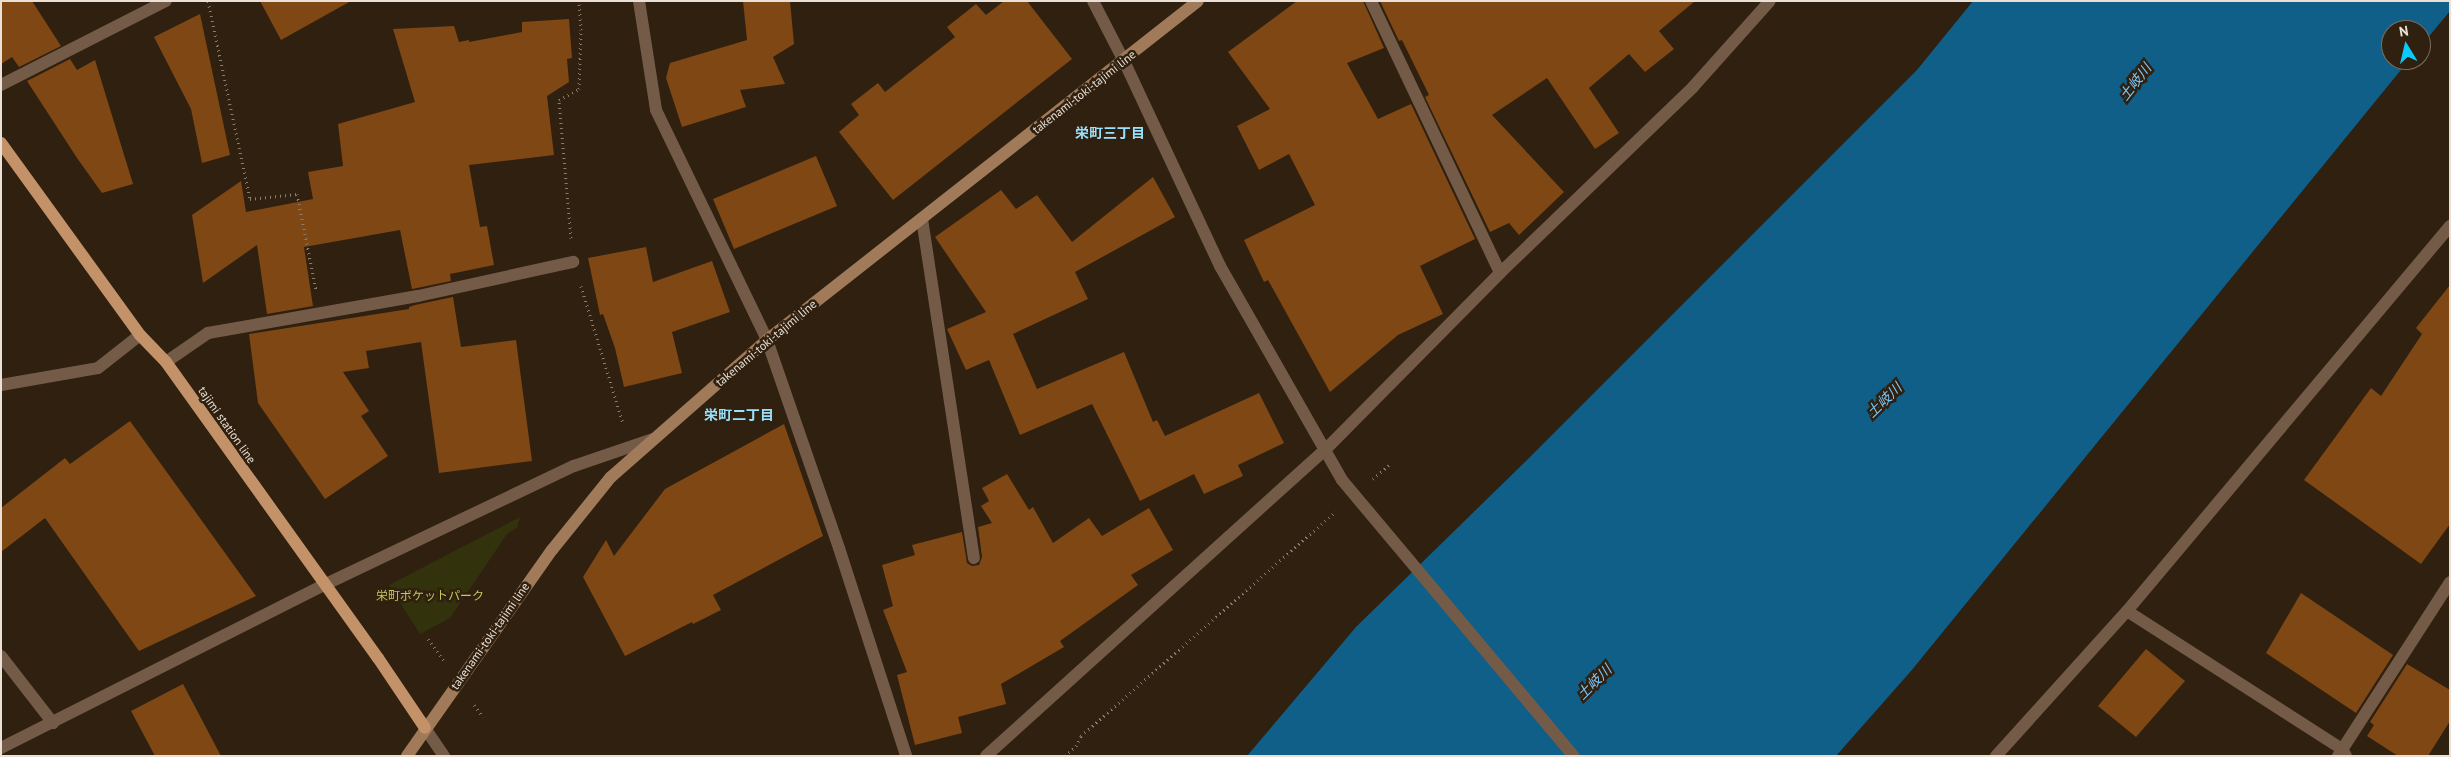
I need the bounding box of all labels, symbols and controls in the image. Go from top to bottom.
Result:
north arrow [2381,20,2431,70]
text: N [2398,22,2410,41]
street label: takenami-toki-tajimi line [1029,47,1139,137]
water label: 土岐川 [2115,60,2155,104]
district label: 栄町三丁目 [1075,125,1145,141]
street label: takenami-toki-tajimi line [713,297,819,389]
water label: 土岐川 [1863,379,1905,421]
street label: tajimi station line [195,384,259,466]
district label: 栄町二丁目 [704,407,774,423]
street label: takenami-toki-tajimi line [448,580,532,692]
park label: 栄町ポケットパーク [376,589,484,603]
water label: 土岐川 [1573,661,1615,703]

